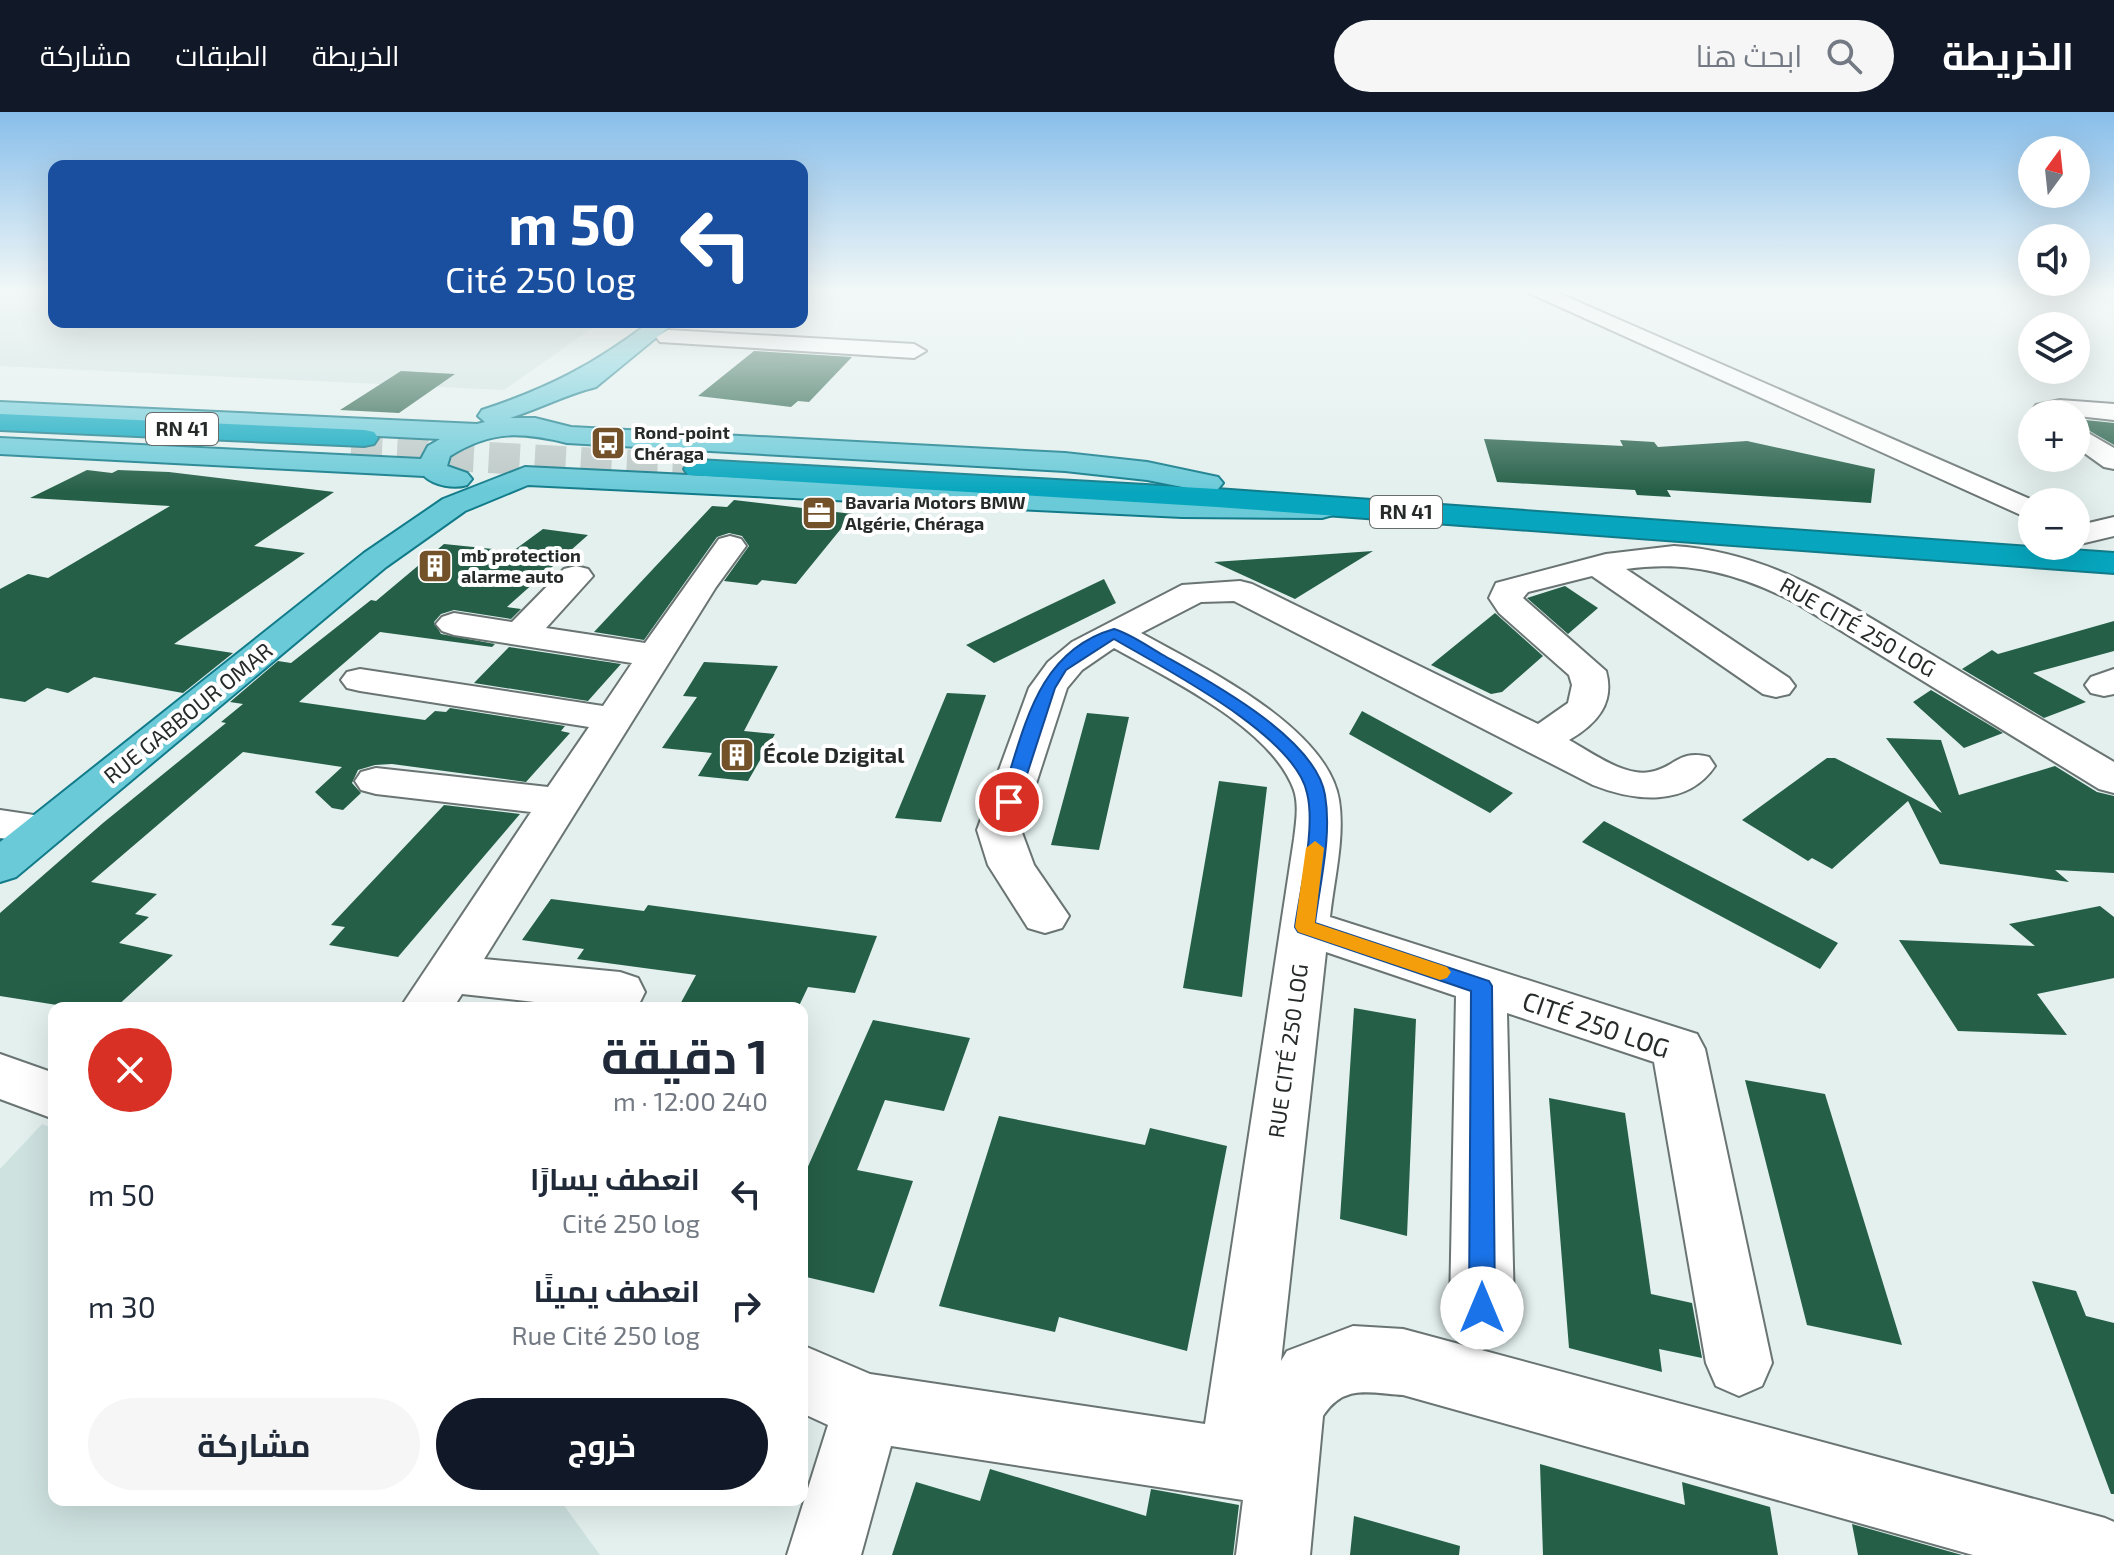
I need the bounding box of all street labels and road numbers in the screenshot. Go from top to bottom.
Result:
road number: RN 41 [146,413,218,445]
road number: RN 41 [1370,496,1442,528]
street label: RUE CITÉ 250 LOG [1776,571,1941,681]
street label: RUE GABBOUR OMAR [98,636,277,788]
street label: RUE CITÉ 250 LOG [1262,962,1312,1140]
street label: CITÉ 250 LOG [1519,984,1674,1063]

